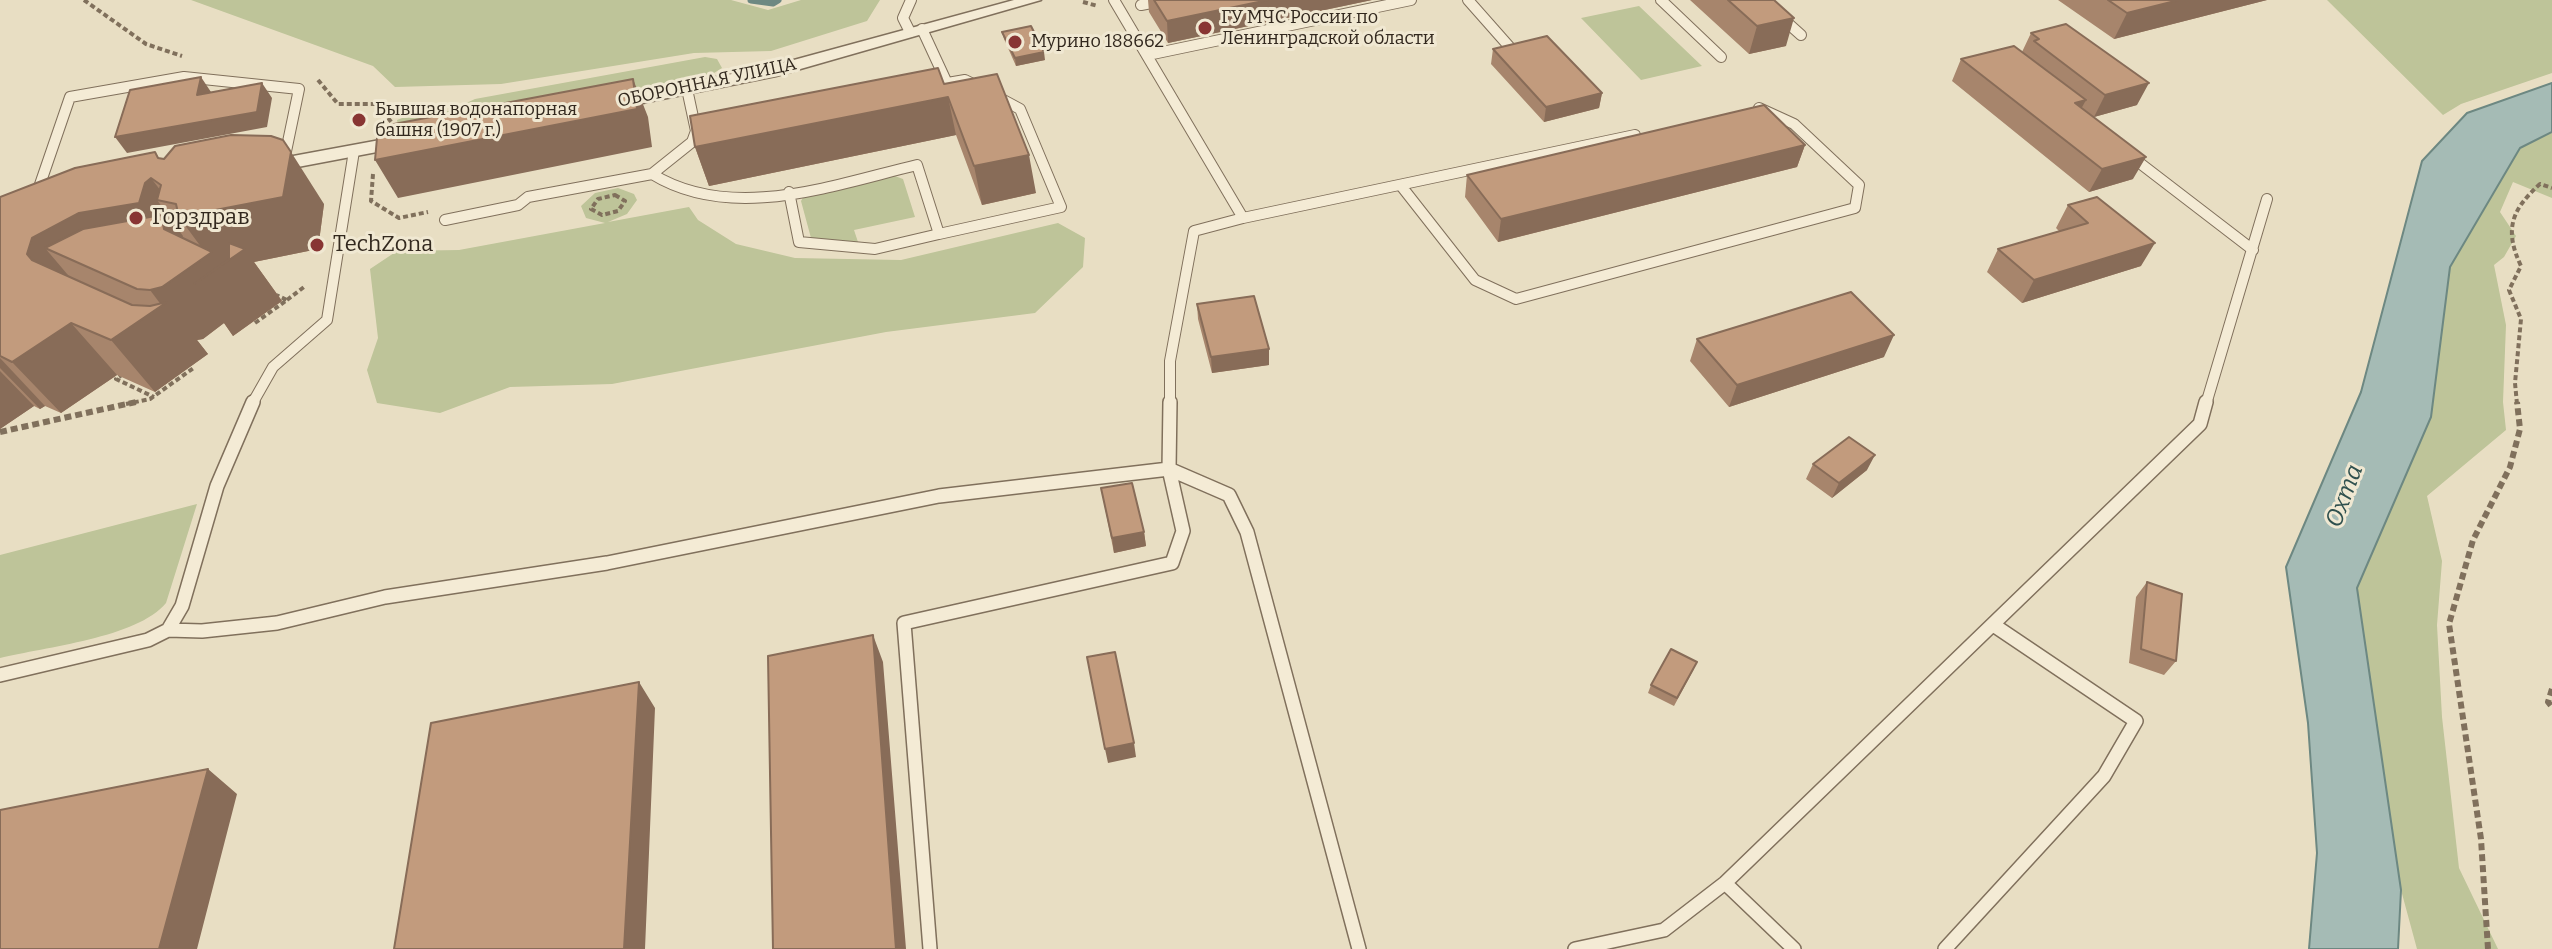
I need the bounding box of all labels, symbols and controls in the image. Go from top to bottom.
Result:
place label: ГУ МЧС России по Ленинградской области [1221,7,1435,50]
marker: ГУ МЧС России по Ленинградской области [1196,19,1214,37]
place label: Мурино 188662 [1031,31,1164,53]
marker: Мурино 188662 [1006,33,1024,51]
street label: ОБОРОННАЯ УЛИЦА [616,53,798,113]
place label: Бывшая водонапорная башня (1907 г.) [375,99,577,142]
marker: Бывшая водонапорная башня (1907 г.) [350,111,368,129]
place label: Горздрав [152,205,250,231]
marker: Горздрав [127,209,145,227]
place label: TechZona [333,232,433,258]
marker: TechZona [308,236,326,254]
water label: Охта [2320,461,2370,531]

